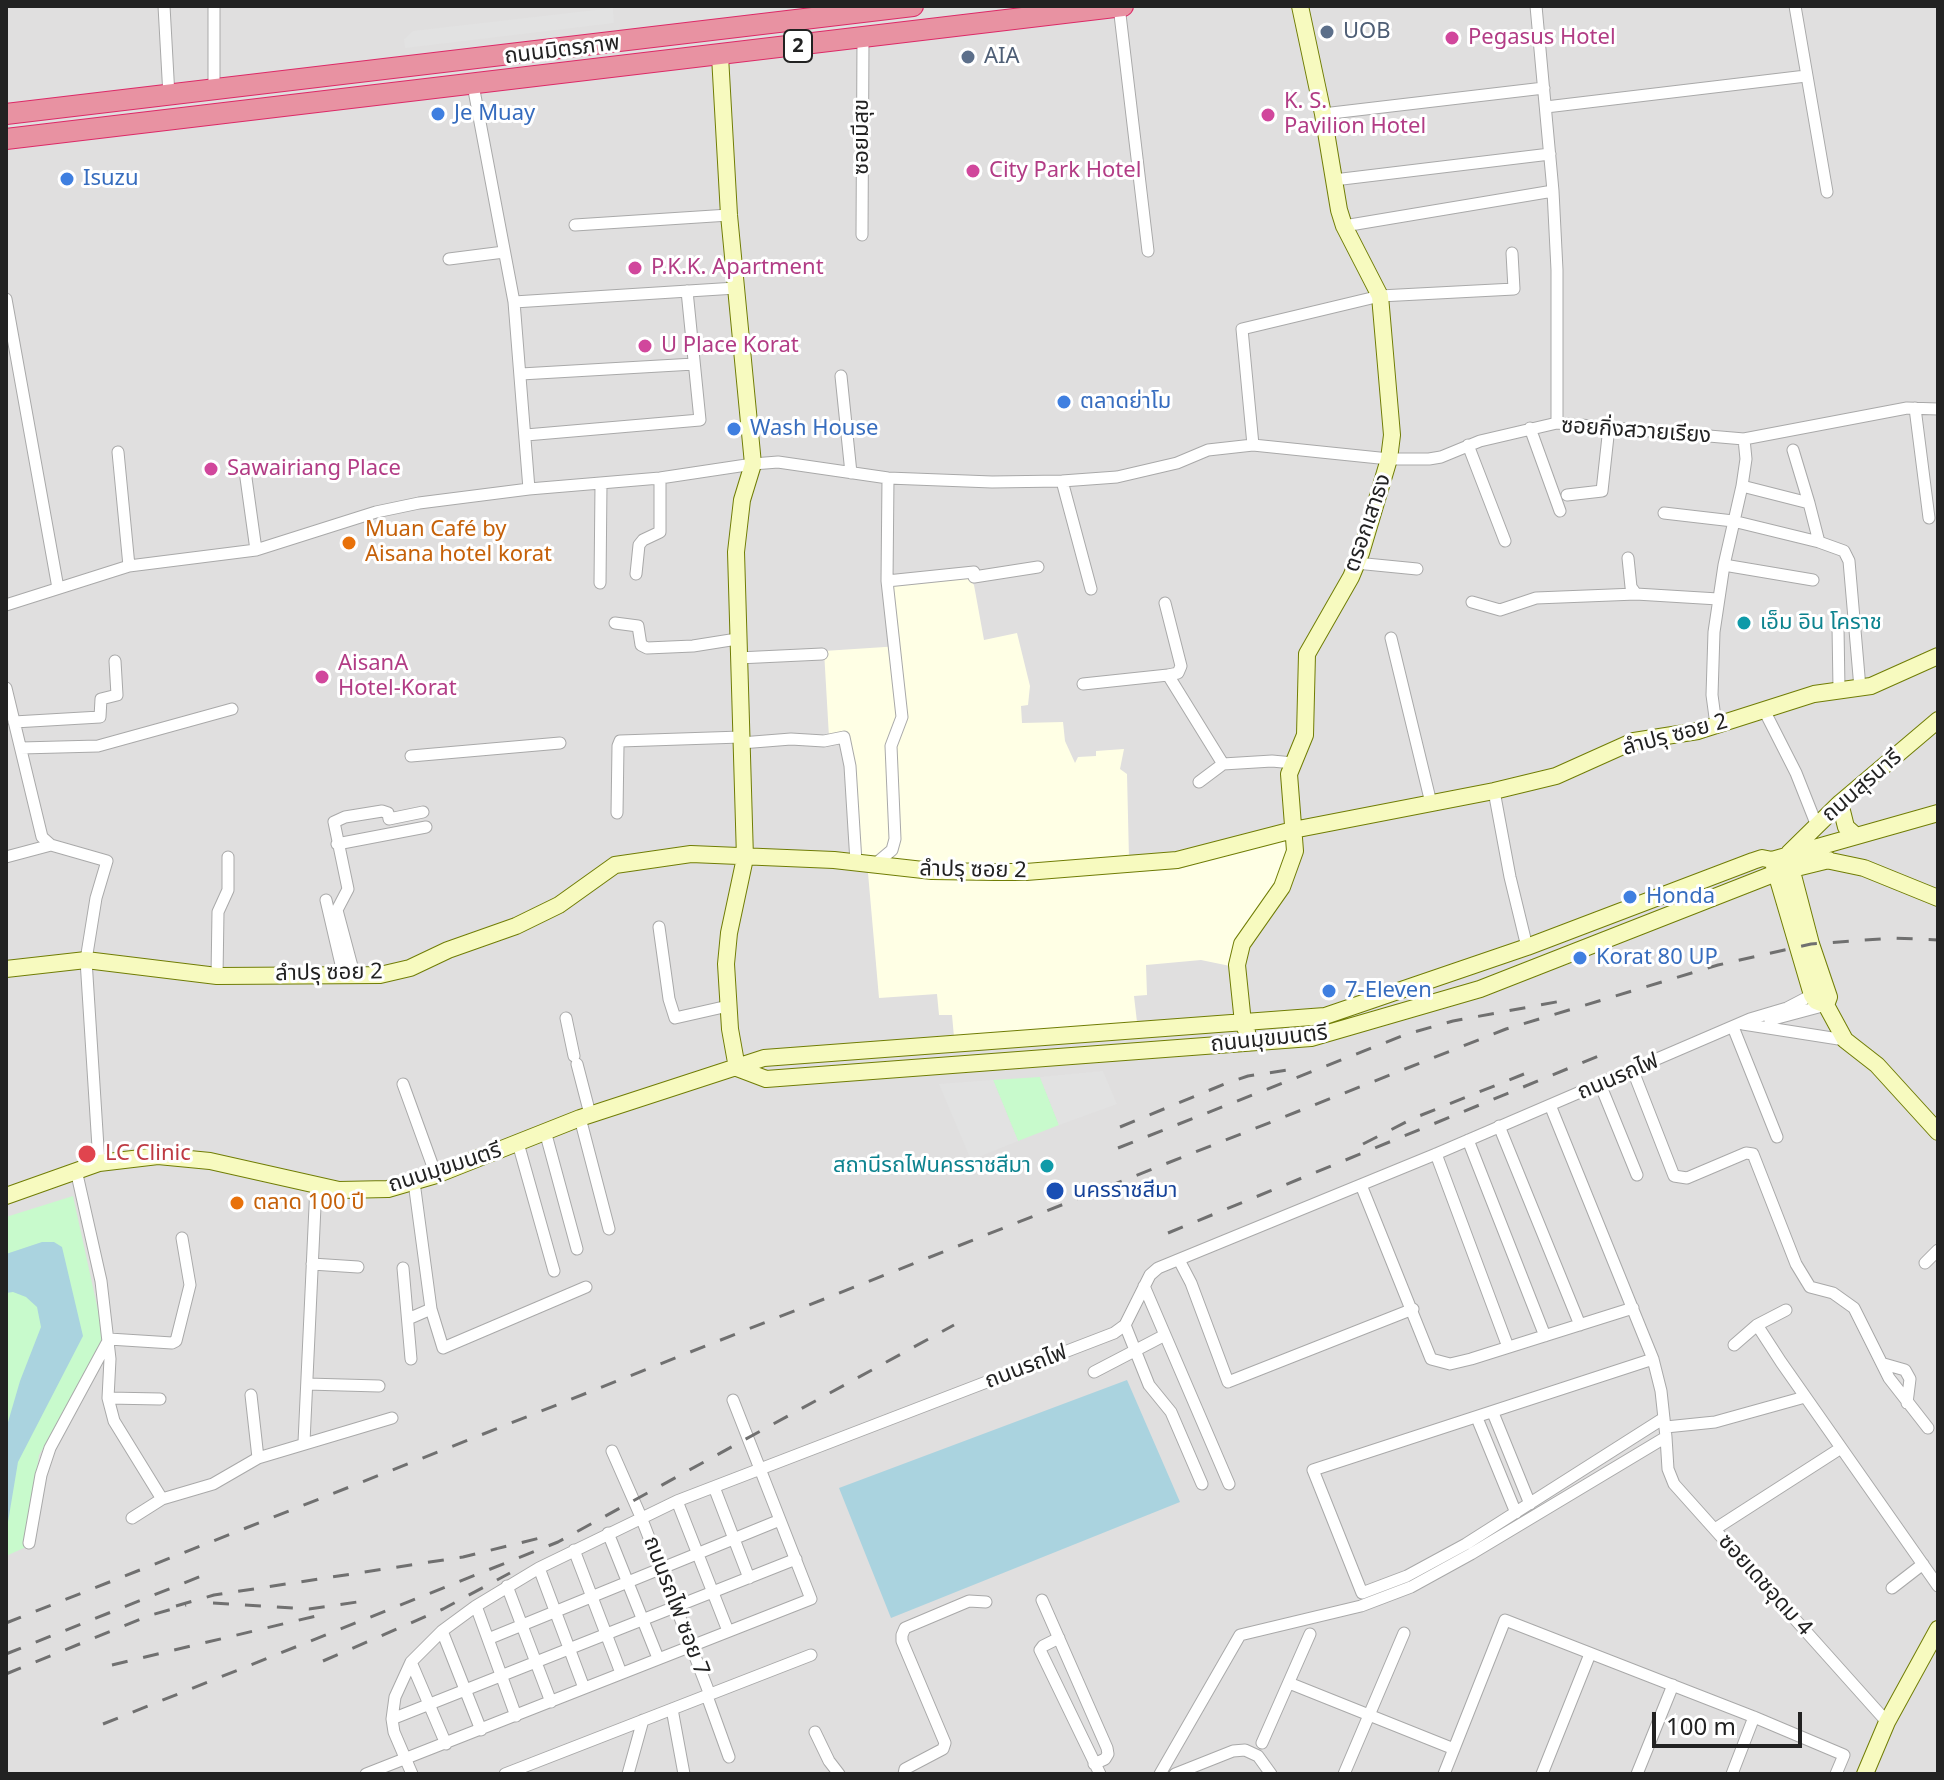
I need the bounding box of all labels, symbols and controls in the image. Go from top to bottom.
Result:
place label: UOB [1343,19,1391,45]
marker: UOB [1318,23,1336,41]
place label: Pegasus Hotel [1468,25,1616,51]
marker: Pegasus Hotel [1443,29,1461,47]
street label: ถนนมิตรภาพ [503,30,621,70]
road number: 2 [784,30,812,62]
place label: AIA [984,44,1020,70]
marker: AIA [959,48,977,66]
place label: K. S. Pavilion Hotel [1284,89,1426,140]
street label: ซอยมีสุข [849,99,875,175]
place label: Je Muay [454,101,535,127]
marker: Je Muay [429,105,447,123]
marker: K. S. Pavilion Hotel [1259,106,1277,124]
place label: City Park Hotel [989,158,1141,184]
marker: City Park Hotel [964,162,982,180]
place label: Isuzu [83,166,139,192]
marker: Isuzu [58,170,76,188]
place label: P.K.K. Apartment [651,255,824,281]
marker: P.K.K. Apartment [626,259,644,277]
place label: U Place Korat [661,333,799,359]
marker: U Place Korat [636,337,654,355]
place label: ตลาดย่าโม [1080,389,1171,415]
marker: ตลาดย่าโม [1055,393,1073,411]
street label: ซอยกิ่งสวายเรียง [1560,413,1712,449]
place label: Wash House [750,416,878,442]
marker: Wash House [725,420,743,438]
place label: Sawairiang Place [227,456,401,482]
marker: Sawairiang Place [202,460,220,478]
street label: ตรอกเสาธง [1339,470,1397,576]
place label: Muan Café by Aisana hotel korat [365,517,552,568]
marker: Muan Café by Aisana hotel korat [340,534,358,552]
place label: เอ็ม อิน โคราช [1760,610,1882,636]
marker: เอ็ม อิน โคราช [1735,614,1753,632]
place label: AisanA Hotel-Korat [338,651,457,702]
marker: AisanA Hotel-Korat [313,668,331,686]
street label: ลำปรุ ซอย 2 [1620,708,1730,762]
street label: ถนนสุรนารี [1817,744,1907,828]
street label: ลำปรุ ซอย 2 [919,856,1027,884]
place label: Honda [1646,884,1715,910]
marker: Honda [1621,888,1639,906]
place label: Korat 80 UP [1596,945,1718,971]
marker: Korat 80 UP [1571,949,1589,967]
street label: ลำปรุ ซอย 2 [275,959,383,987]
place label: 7-Eleven [1345,978,1432,1004]
marker: 7-Eleven [1320,982,1338,1000]
street label: ถนนมุขมนตรี [1209,1020,1329,1058]
street label: ถนนรถไฟ [1574,1048,1662,1106]
street label: ถนนมุขมนตรี [385,1137,505,1199]
place label: LC Clinic [105,1141,191,1167]
marker: LC Clinic [76,1143,98,1165]
place label: สถานีรถไฟนครราชสีมา [833,1153,1031,1179]
marker: สถานีรถไฟนครราชสีมา [1038,1157,1056,1175]
place label: นครราชสีมา [1073,1178,1178,1204]
marker: นครราชสีมา [1044,1180,1066,1202]
place label: ตลาด 100 ปี [253,1190,365,1216]
marker: ตลาด 100 ปี [228,1194,246,1212]
street label: ถนนรถไฟ [981,1339,1071,1395]
street label: ซอยเดชอุดม 4 [1712,1529,1818,1641]
street label: ถนนรถไฟ ซอย 7 [637,1532,715,1680]
scale bar [1656,1696,1806,1746]
text: 100 m [1666,1709,1736,1742]

